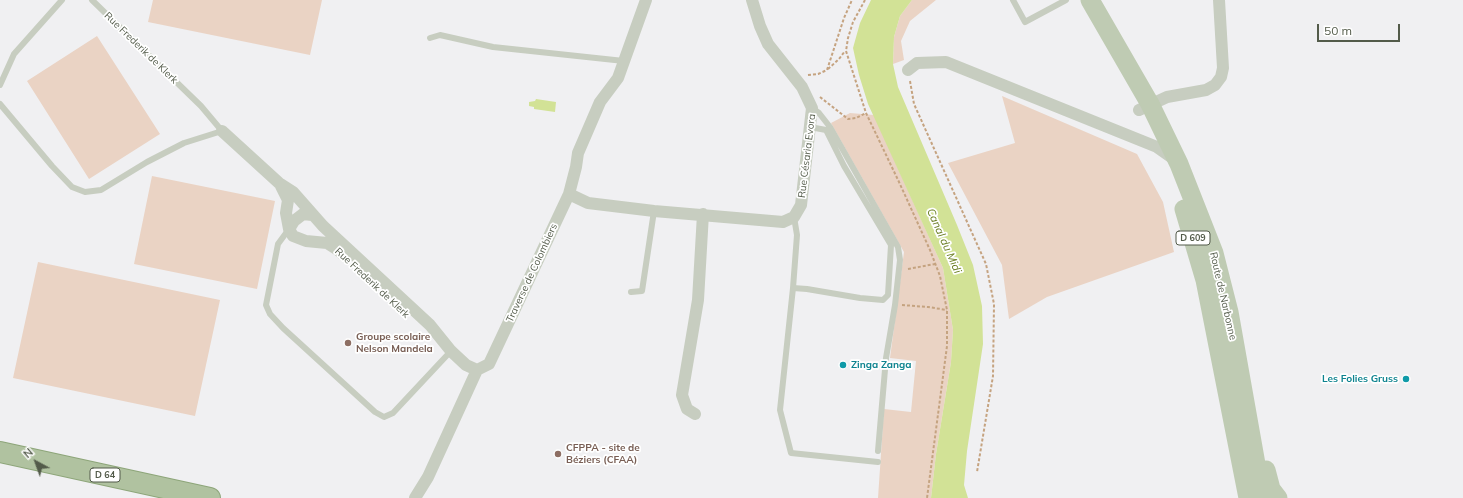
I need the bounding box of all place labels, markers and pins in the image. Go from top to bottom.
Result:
place label: Groupe scolaire Nelson Mandela [356,331,433,354]
marker: Groupe scolaire Nelson Mandela [343,338,353,348]
place label: Zinga Zanga [851,359,912,371]
marker: Zinga Zanga [838,360,848,370]
place label: Les Folies Gruss [1322,373,1398,385]
marker: Les Folies Gruss [1401,374,1411,384]
place label: CFPPA - site de Béziers (CFAA) [566,442,640,466]
marker: CFPPA - site de Béziers (CFAA) [553,449,563,459]

